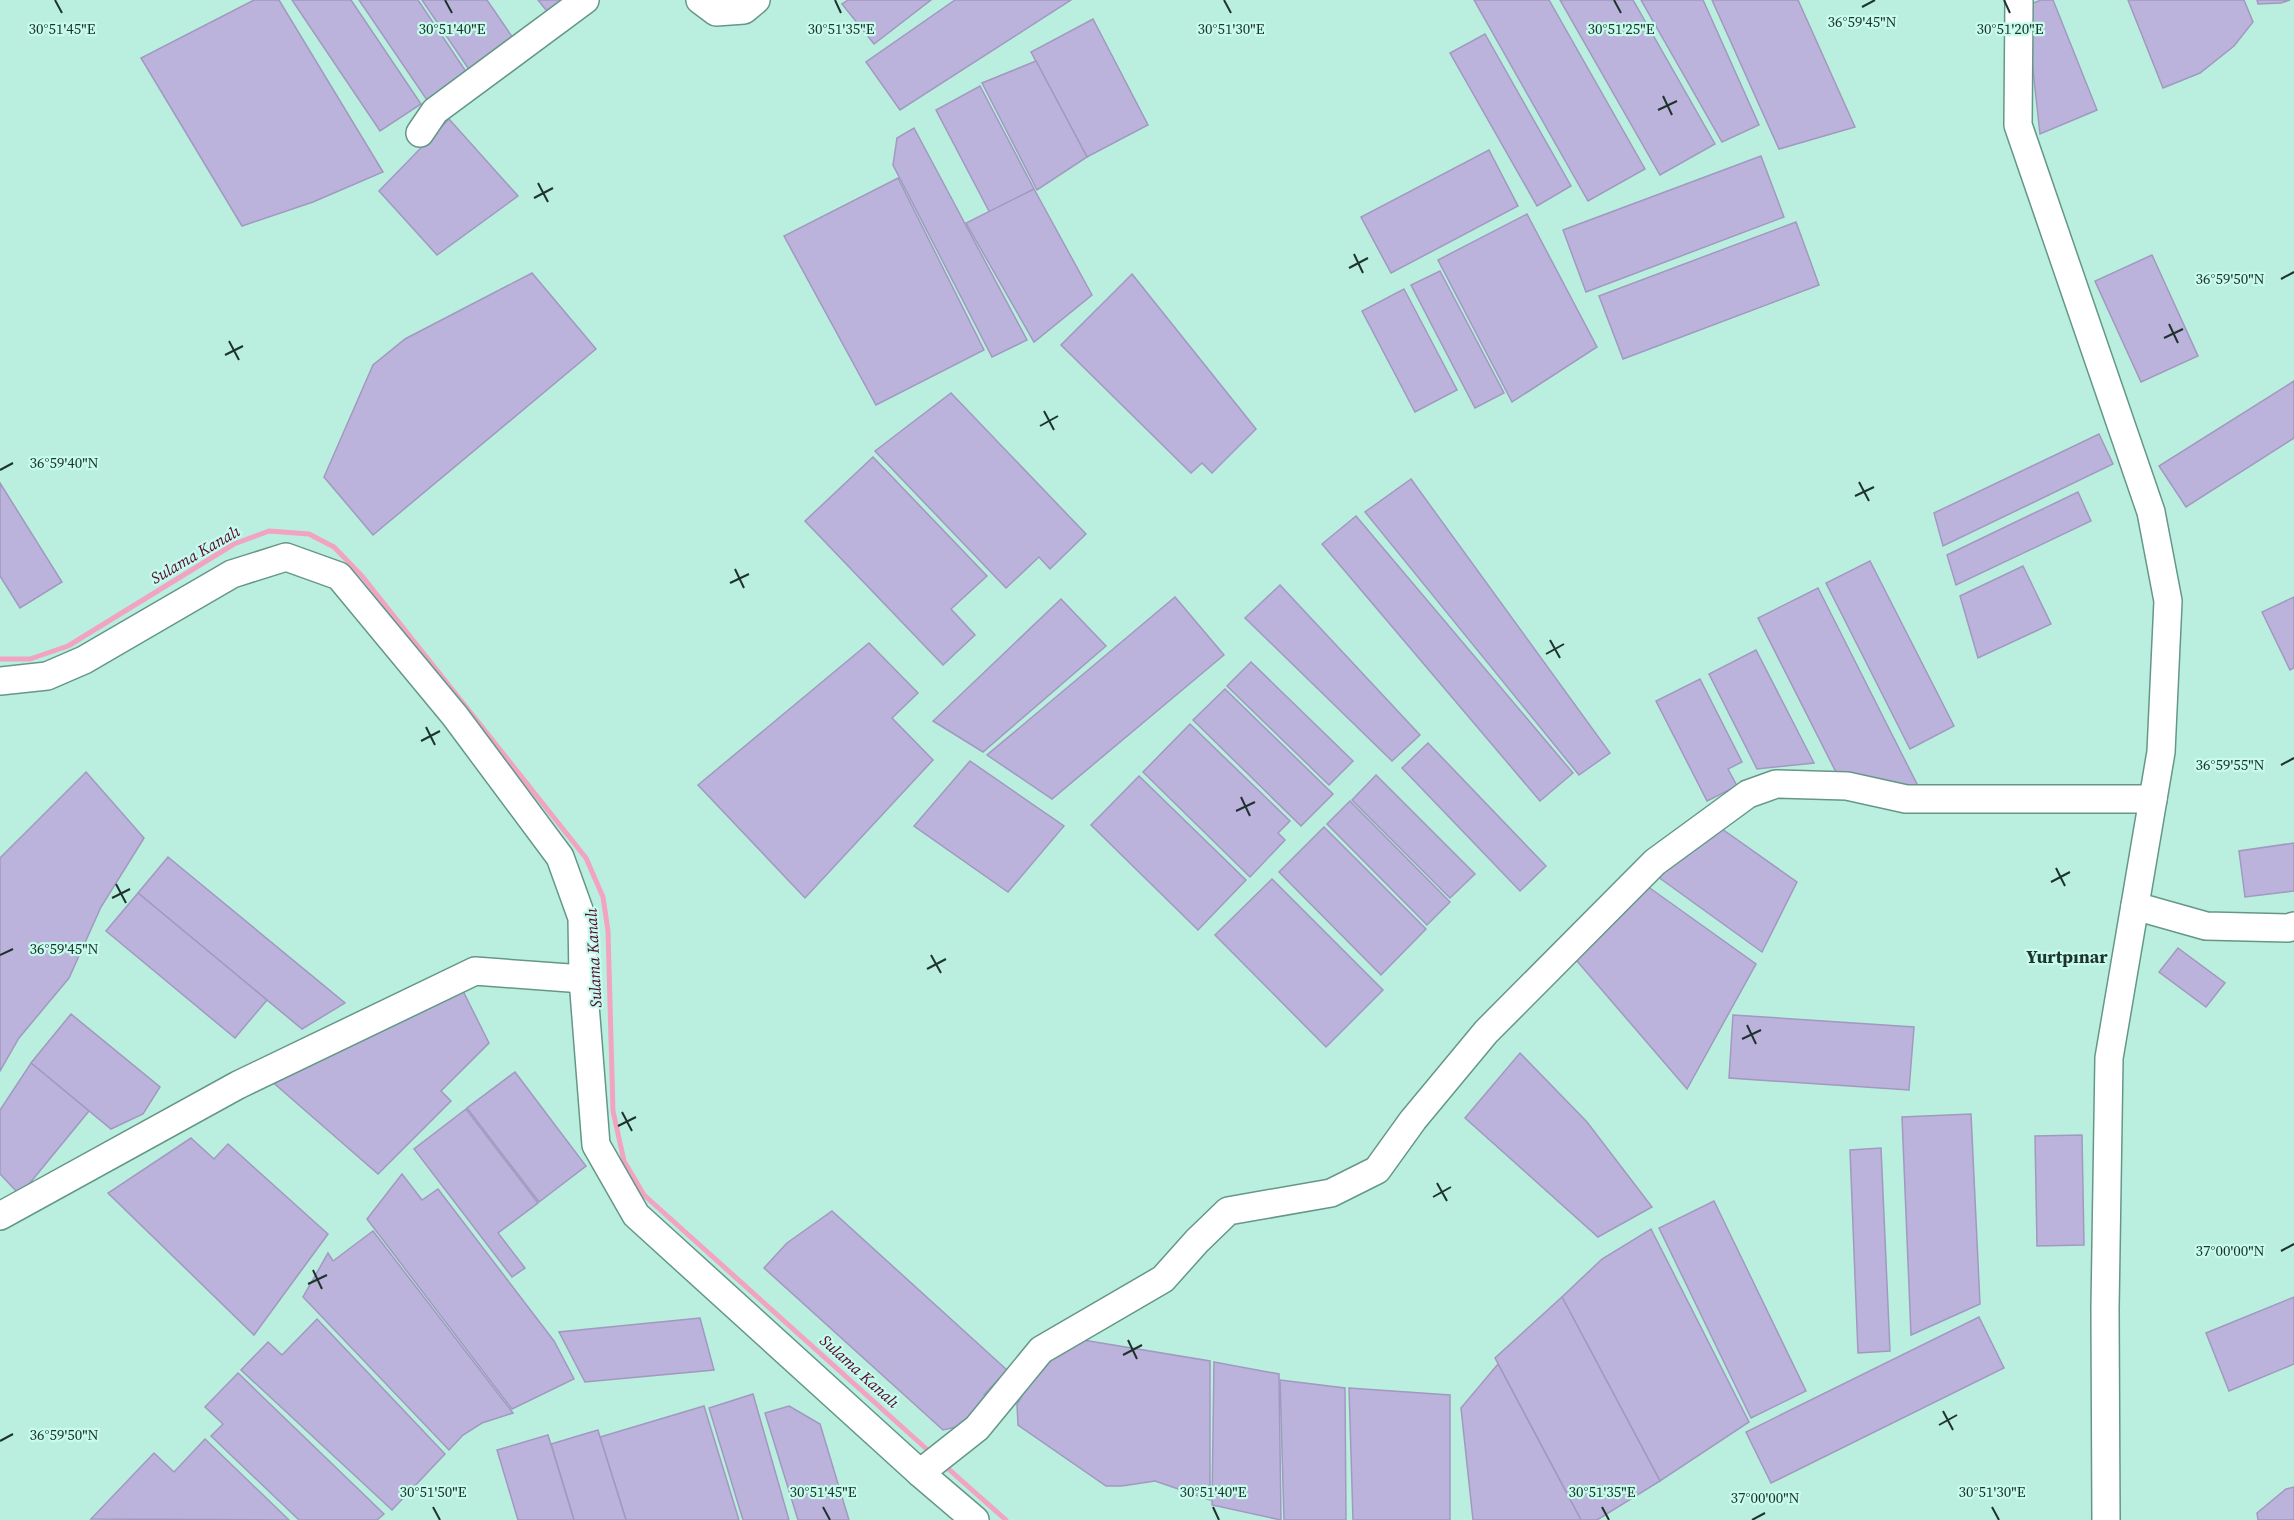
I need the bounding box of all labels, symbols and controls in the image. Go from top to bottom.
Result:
text: 36°59'45"N [1827,11,1897,32]
text: 30°51'45"E [28,18,96,39]
text: 30°51'40"E [418,18,486,39]
text: 30°51'35"E [807,18,875,39]
text: 30°51'30"E [1197,18,1265,39]
text: 30°51'25"E [1587,18,1655,39]
text: 30°51'20"E [1976,18,2044,39]
text: 36°59'50"N [2195,268,2265,289]
text: 36°59'40"N [29,452,99,473]
water label: Sulama Kanalı [146,519,244,589]
text: 36°59'55"N [2195,754,2265,775]
water label: Sulama Kanalı [579,907,607,1008]
text: 36°59'45"N [29,938,99,959]
district label: Yurtpınar [2026,944,2108,969]
text: 37°00'00"N [2195,1240,2265,1261]
water label: Sulama Kanalı [816,1329,905,1413]
text: 36°59'50"N [29,1424,99,1445]
text: 30°51'50"E [399,1481,467,1502]
text: 30°51'45"E [789,1481,857,1502]
text: 30°51'40"E [1179,1481,1247,1502]
text: 30°51'35"E [1568,1481,1636,1502]
text: 30°51'30"E [1958,1481,2026,1502]
text: 37°00'00"N [1730,1487,1800,1508]

